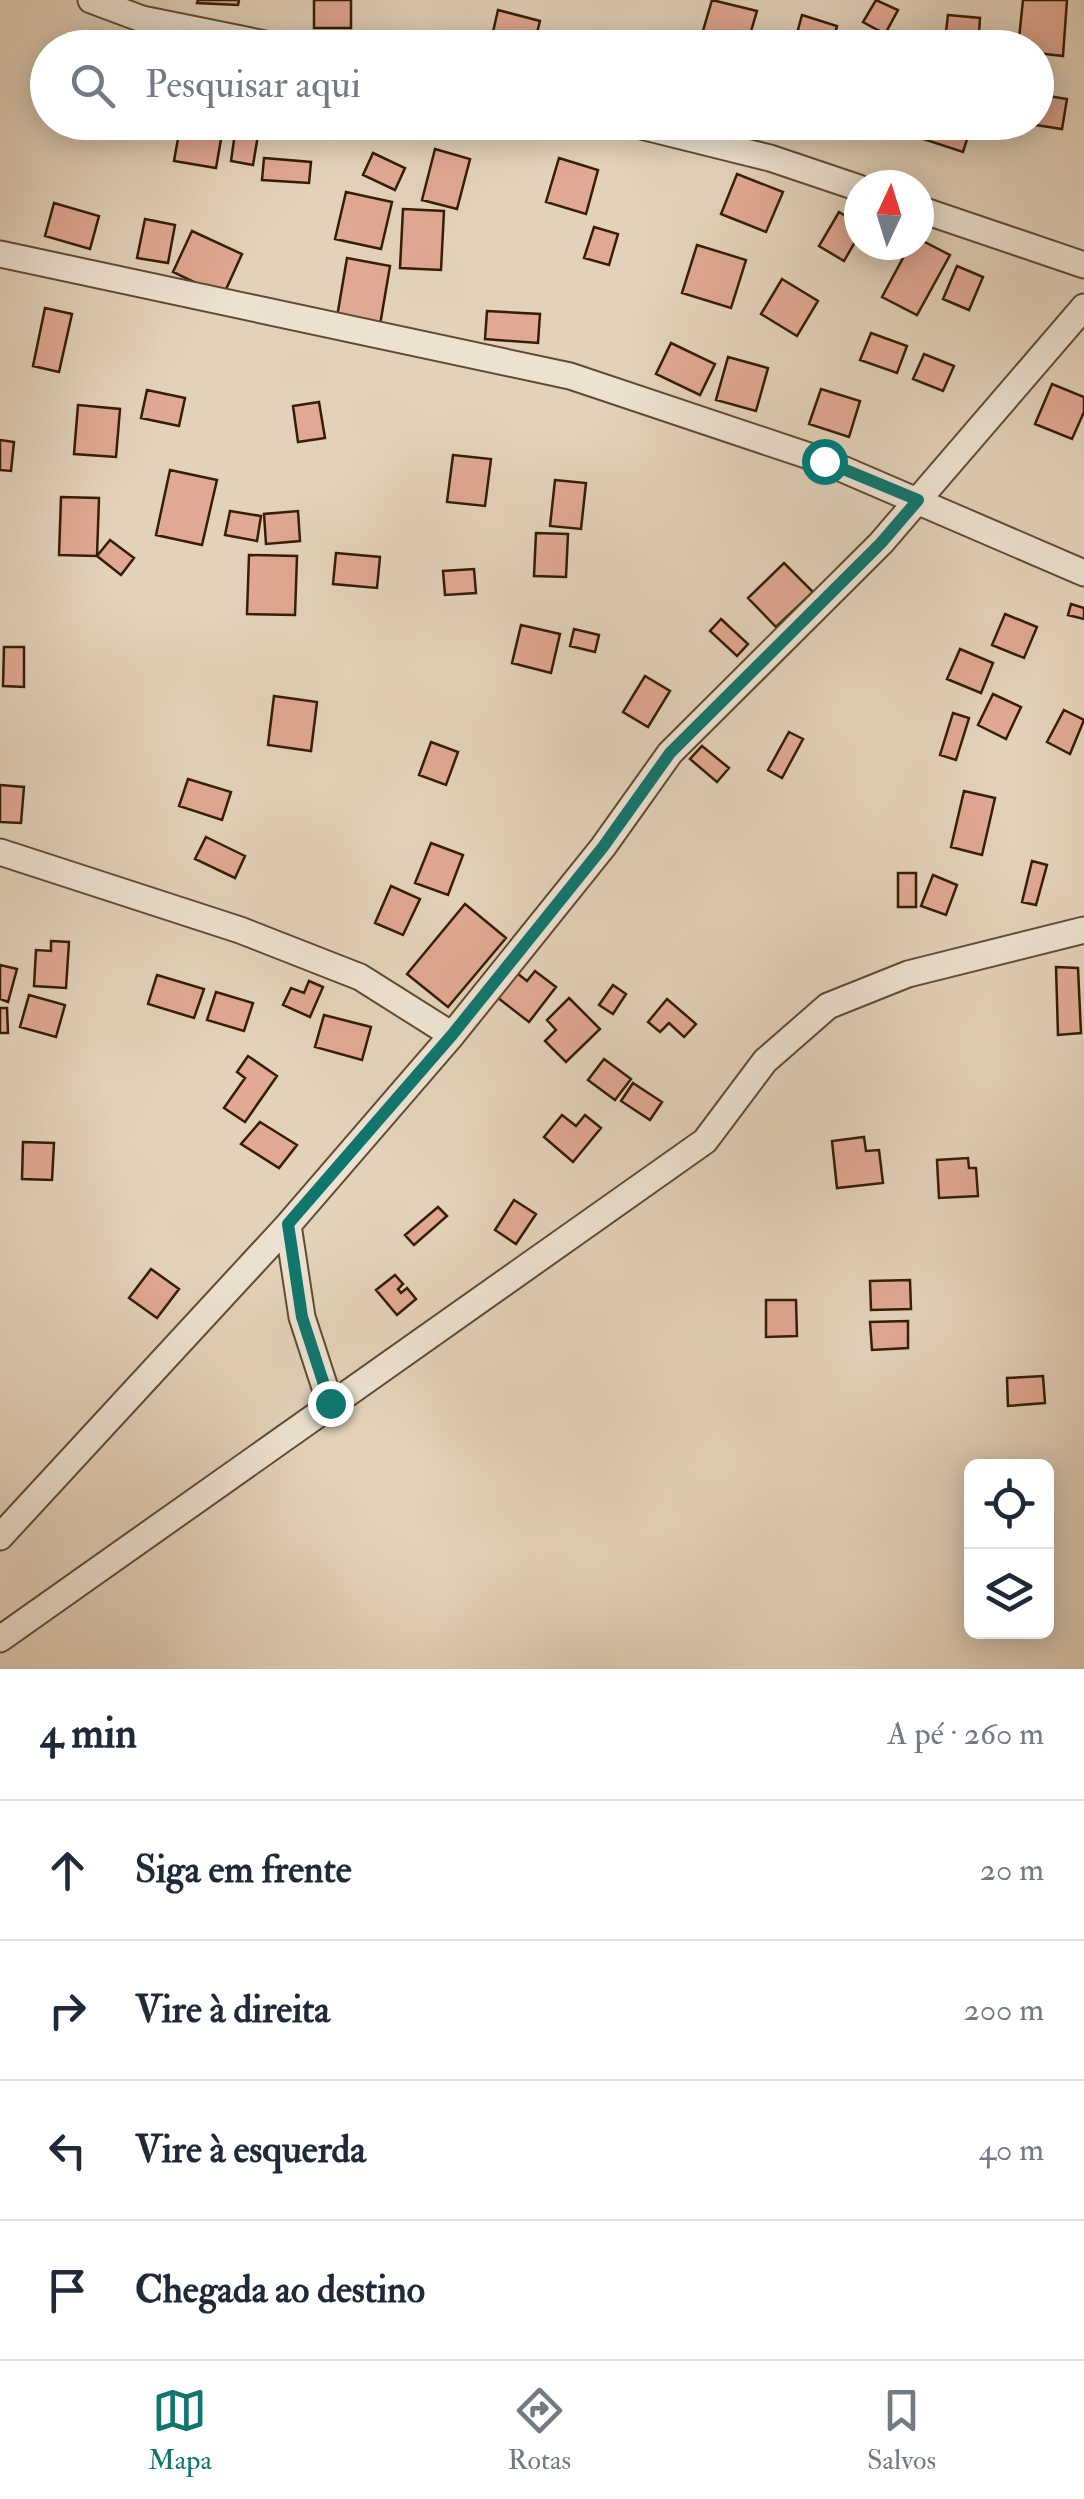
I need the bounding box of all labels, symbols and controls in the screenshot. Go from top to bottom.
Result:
search box [30,30,1054,140]
icon: search [65,58,120,113]
text: Pesquisar aqui [145,61,361,109]
north arrow [844,170,934,260]
route start [802,439,848,485]
route end [308,1381,354,1427]
map controls [964,1459,1054,1639]
button: locate [964,1459,1054,1549]
button: layers [964,1549,1054,1639]
text: 4 min [40,1708,137,1760]
text: A pé · 260 m [887,1714,1044,1754]
icon: ahead [40,1843,95,1898]
text: Siga em frente [135,1846,352,1894]
text: 20 m [980,1850,1044,1890]
icon: right [40,1983,95,2038]
text: Vire à direita [135,1986,330,2034]
text: 200 m [963,1990,1044,2030]
icon: left [40,2123,95,2178]
text: Vire à esquerda [135,2126,366,2174]
text: 40 m [979,2130,1044,2170]
icon: arrive [40,2263,95,2318]
text: Chegada ao destino [135,2266,425,2314]
tab: Mapa [148,2383,212,2478]
tab: Rotas [508,2383,571,2478]
tab: Salvos [867,2383,936,2478]

